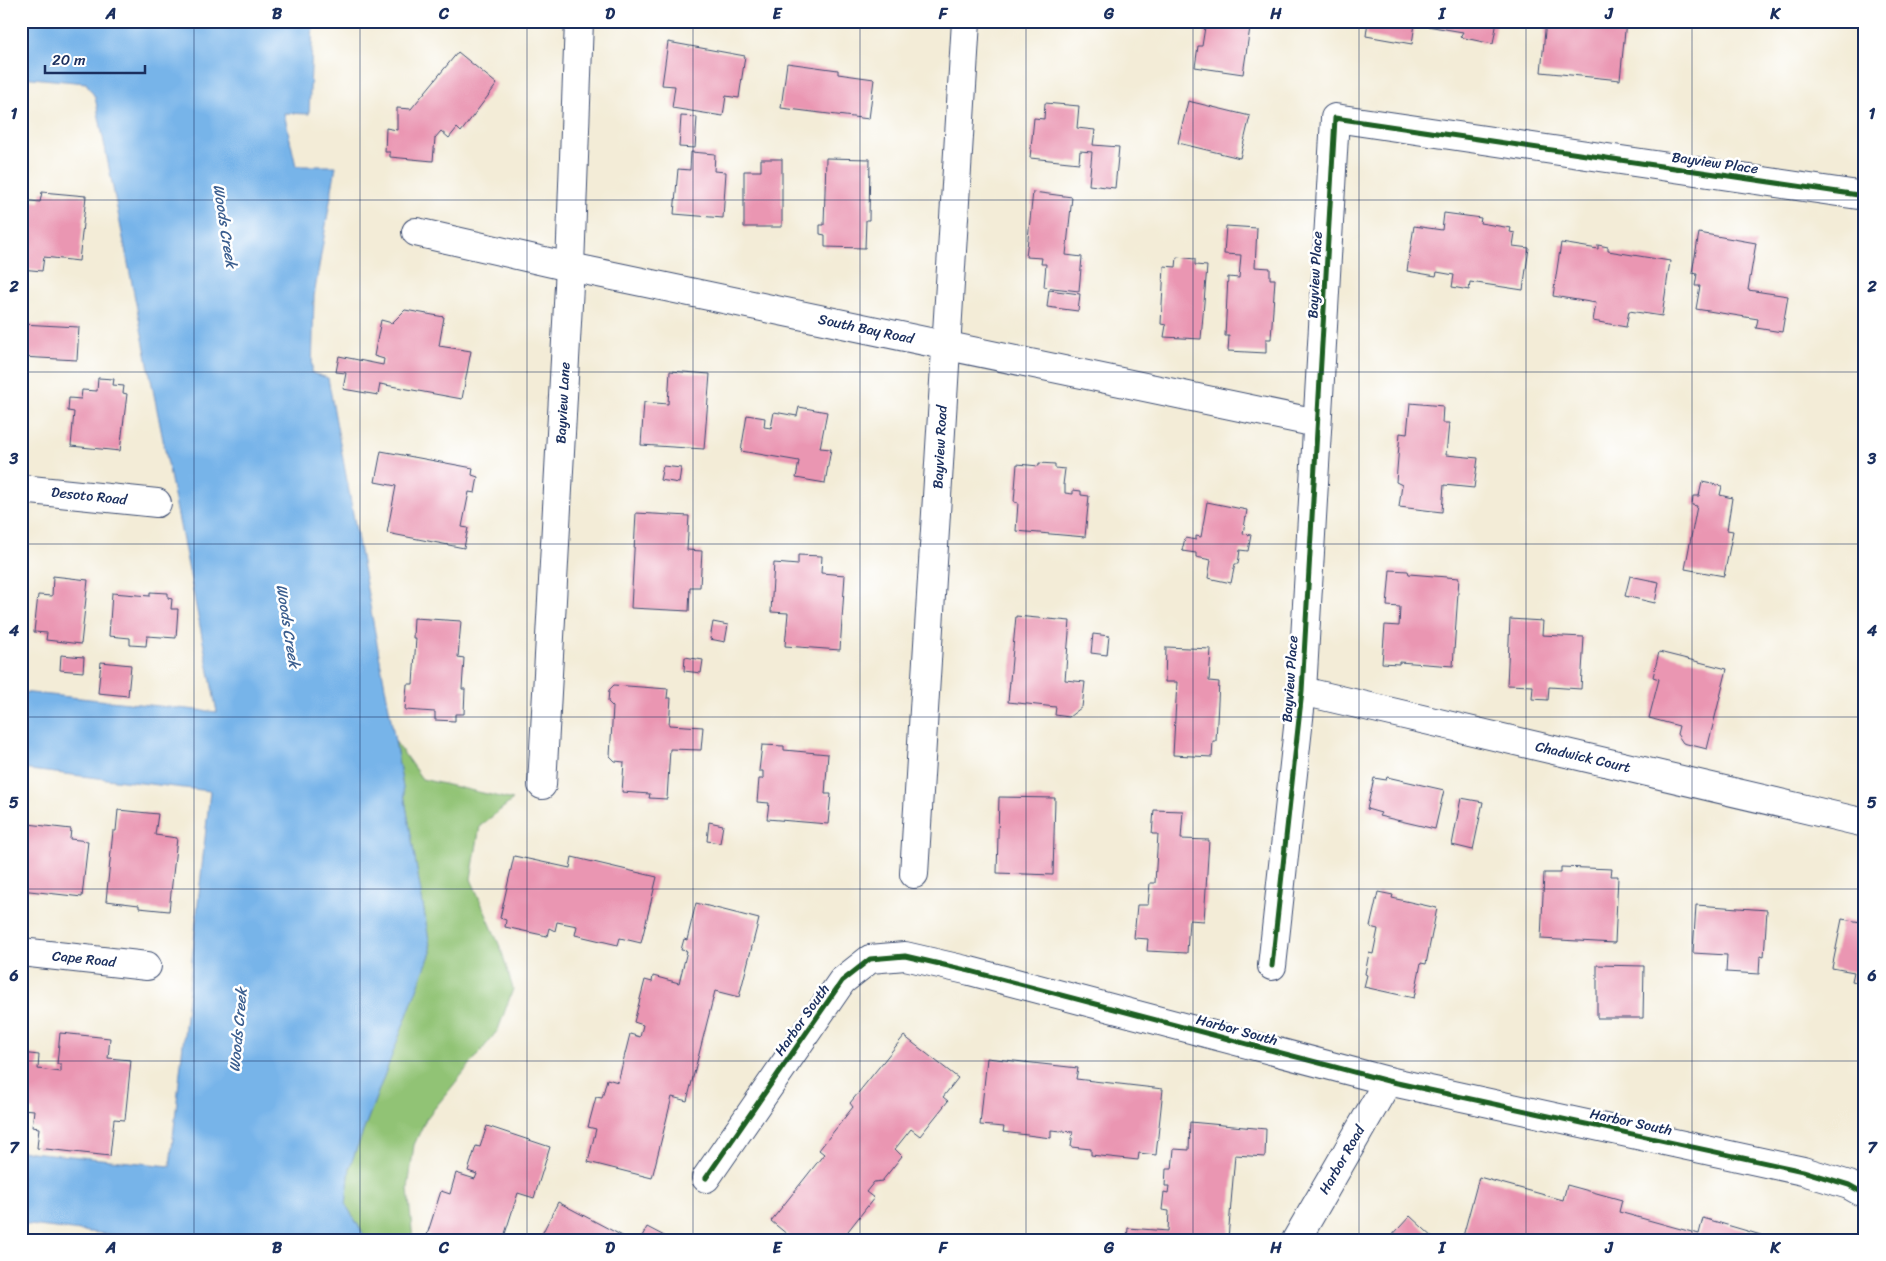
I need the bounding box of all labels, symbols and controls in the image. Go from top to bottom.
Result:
text: A [105,0,116,28]
text: B [272,0,283,28]
text: C [438,0,450,28]
text: D [605,0,615,28]
text: E [773,0,783,28]
text: F [938,0,949,28]
text: G [1103,0,1115,28]
text: H [1269,0,1282,28]
text: I [1438,0,1447,28]
text: J [1604,0,1614,28]
text: K [1769,0,1781,28]
scale bar [45,42,145,74]
text: 20 m [52,47,86,73]
text: 1 [11,99,18,128]
text: 1 [1869,99,1876,128]
street label: Bayview Place [1670,145,1760,181]
water label: Woods Creek [206,183,245,271]
street label: Bayview Place [1300,231,1330,319]
text: 2 [8,272,19,301]
text: 2 [1866,272,1877,301]
street label: South Bay Road [816,307,918,352]
street label: Bayview Lane [548,361,578,445]
street label: Bayview Road [925,403,955,489]
text: 3 [9,444,19,473]
text: 3 [1867,444,1877,473]
street label: Desoto Road [50,480,130,513]
water label: Woods Creek [269,583,308,671]
text: 4 [8,616,19,645]
text: 4 [1866,616,1877,645]
street label: Bayview Place [1274,635,1306,723]
street label: Chadwick Court [1533,734,1633,780]
text: 5 [9,788,19,817]
text: 5 [1867,788,1877,817]
street label: Cape Road [51,943,119,975]
text: 6 [8,961,19,990]
text: 6 [1866,961,1877,990]
street label: Harbor South [768,979,836,1061]
water label: Woods Creek [221,985,255,1073]
street label: Harbor South [1194,1007,1280,1053]
street label: Harbor South [1588,1101,1674,1143]
street label: Harbor Road [1312,1119,1373,1199]
text: 7 [9,1133,20,1162]
text: 7 [1867,1133,1878,1162]
text: A [105,1233,116,1261]
text: B [272,1233,283,1261]
text: C [438,1233,450,1261]
text: D [605,1233,615,1261]
text: E [773,1233,783,1261]
text: F [938,1233,949,1261]
text: G [1103,1233,1115,1261]
text: H [1269,1233,1282,1261]
text: I [1438,1233,1447,1261]
text: J [1604,1233,1614,1261]
text: K [1769,1233,1781,1261]

